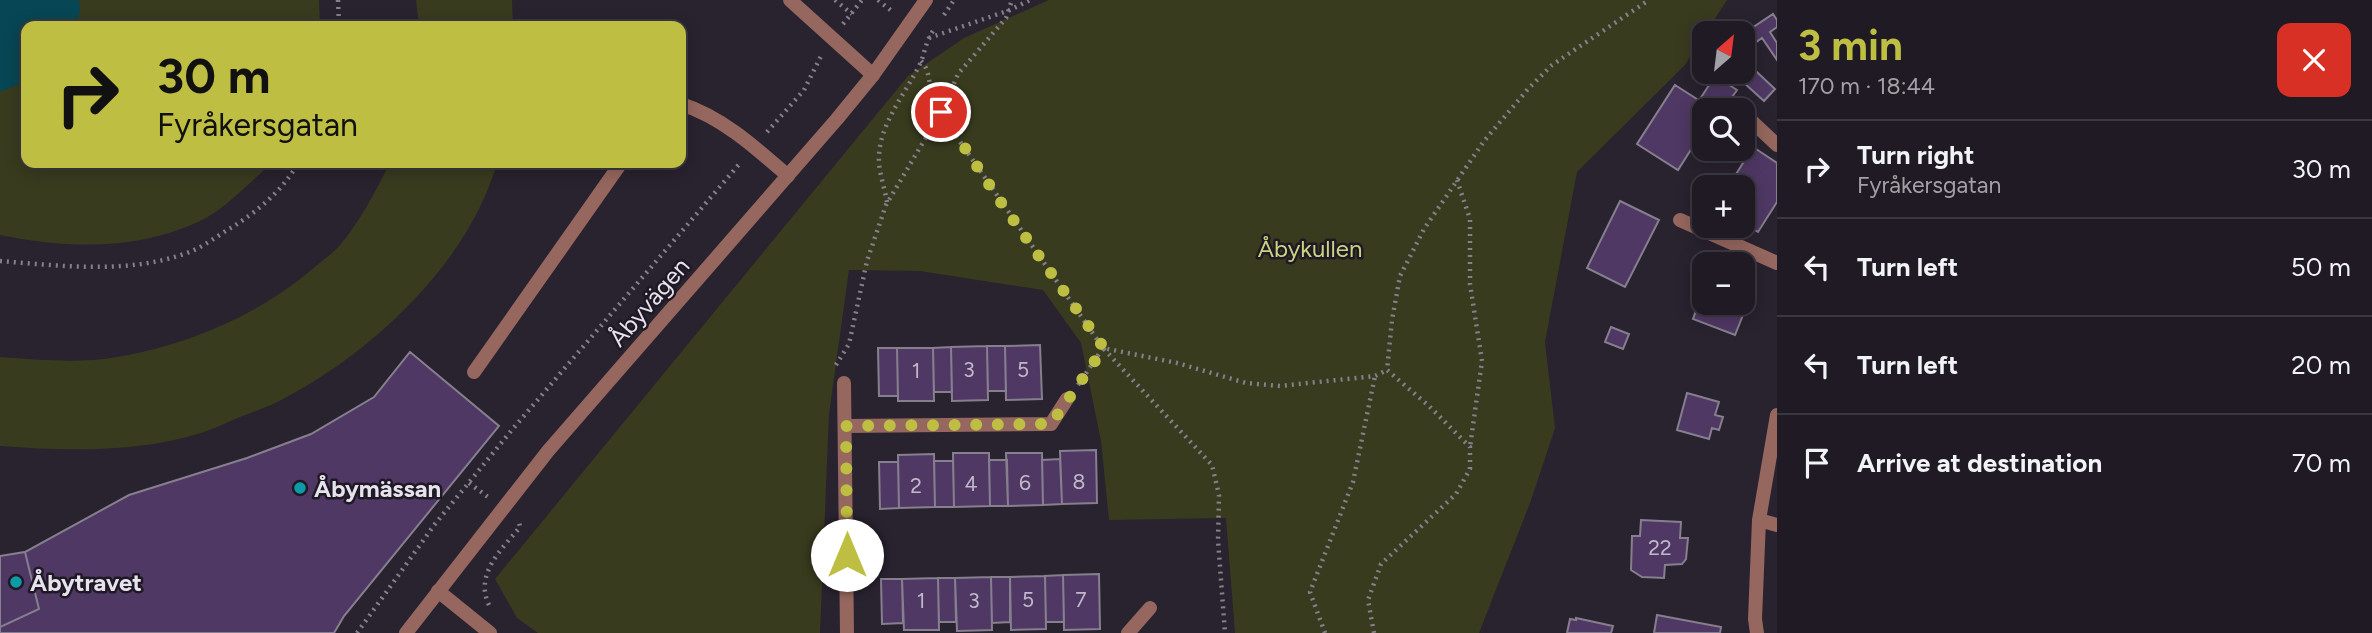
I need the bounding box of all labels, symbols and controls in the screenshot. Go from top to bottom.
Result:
text: 3 min [1798,20,1903,71]
north arrow [1692,21,1755,84]
map controls [1692,21,1755,315]
button: close [2277,23,2351,97]
text: 30 m [157,46,270,105]
icon: right [42,49,133,140]
text: 170 m · 18:44 [1798,72,1935,100]
pin [911,82,971,142]
icon: arrive [922,93,960,131]
button: search [1692,98,1755,161]
text: Fyråkersgatan [157,106,358,144]
text: Turn right [1857,139,1974,171]
icon: right [1798,150,1836,188]
text: 30 m [2292,153,2351,185]
text: Fyråkersgatan [1857,171,2001,199]
button: + [1692,175,1755,238]
park label: Åbykullen [1258,234,1362,263]
icon: left [1798,248,1836,286]
text: Turn left [1857,251,1958,283]
text: 50 m [2291,251,2351,283]
street label: Åbyvägen [603,252,695,352]
button: − [1692,252,1755,315]
icon: left [1798,346,1836,384]
text: Turn left [1857,349,1958,381]
text: 20 m [2291,349,2351,381]
house number: 3 [963,357,975,382]
house number: 5 [1017,357,1029,382]
house number: 1 [912,358,920,383]
icon: arrive [1798,444,1836,482]
text: Arrive at destination [1857,447,2102,479]
text: 70 m [2292,447,2351,479]
house number: 8 [1073,469,1085,494]
house number: 6 [1019,470,1031,495]
house number: 4 [964,471,978,496]
house number: 2 [910,473,922,498]
place label: Åbymässan [314,474,441,503]
marker: Åbymässan [292,480,308,496]
position arrow [810,518,884,592]
house number: 22 [1648,535,1672,560]
place label: Åbytravet [30,568,142,597]
marker: Åbytravet [8,574,24,590]
house number: 5 [1022,587,1034,612]
house number: 7 [1075,587,1087,612]
house number: 1 [917,588,925,613]
house number: 3 [968,588,980,613]

